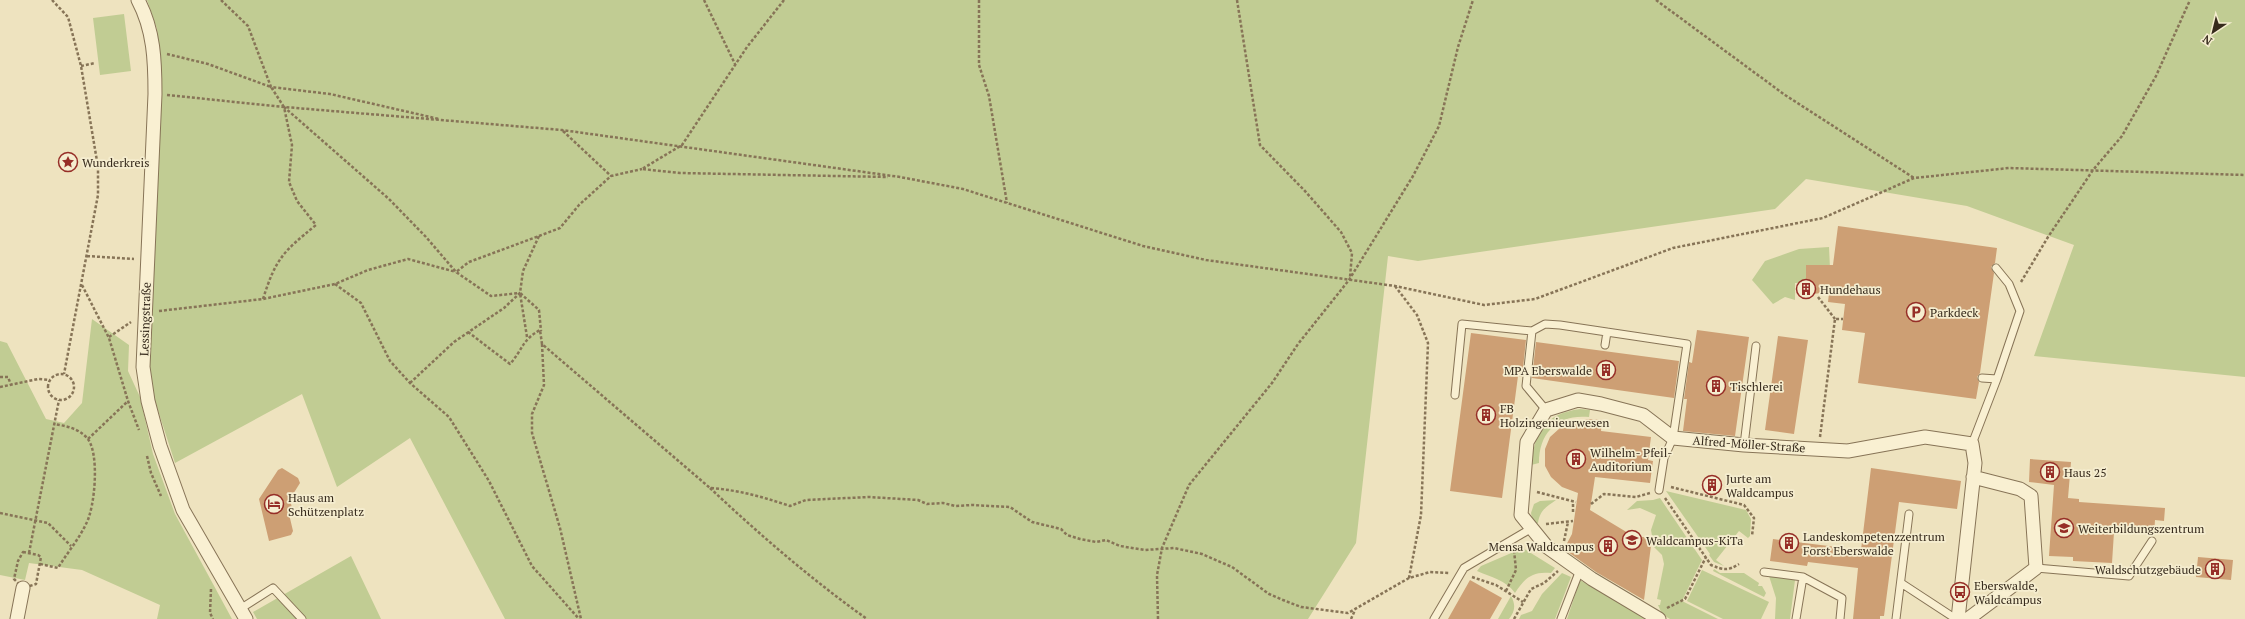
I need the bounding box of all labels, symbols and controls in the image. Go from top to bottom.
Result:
north arrow [2193,12,2233,52]
text: N [2199,32,2215,48]
place icon: Wunderkreis [57,151,79,173]
place label: Wunderkreis [82,155,149,170]
building icon: Hundehaus [1795,278,1817,300]
street label: Lessingstraße [136,282,154,356]
place label: Hundehaus [1820,282,1881,297]
parking icon: Parkdeck [1905,301,1927,323]
place label: Parkdeck [1930,305,1979,320]
building icon: MPA Eberswalde [1595,359,1617,381]
place label: MPA Eberswalde [1504,363,1592,378]
building icon: Tischlerei [1705,375,1727,397]
place label: Tischlerei [1730,379,1783,394]
place label: FB Holzingenieurwesen [1500,401,1609,430]
building icon: FB Holzingenieurwesen [1475,404,1497,426]
street label: Alfred-Möller-Straße [1692,433,1806,455]
place label: Wilhelm- Pfeil- Auditorium [1590,445,1672,474]
building icon: Wilhelm- Pfeil- Auditorium [1565,448,1587,470]
building icon: Haus 25 [2039,461,2061,483]
place label: Haus 25 [2064,465,2107,480]
place label: Jurte am Waldcampus [1726,471,1794,500]
building icon: Jurte am Waldcampus [1701,474,1723,496]
place label: Haus am Schützenplatz [288,490,364,519]
hotel icon: Haus am Schützenplatz [263,493,285,515]
school or university icon: Weiterbildungszentrum [2053,517,2075,539]
place label: Weiterbildungszentrum [2078,521,2205,536]
school or university icon: Waldcampus-KiTa [1621,529,1643,551]
place label: Landeskompetenzzentrum Forst Eberswalde [1803,529,1946,558]
building icon: Landeskompetenzzentrum Forst Eberswalde [1778,532,1800,554]
place label: Waldcampus-KiTa [1646,533,1743,548]
building icon: Mensa Waldcampus [1597,535,1619,557]
place label: Mensa Waldcampus [1489,539,1594,554]
building icon: Waldschutzgebäude [2204,558,2226,580]
place label: Waldschutzgebäude [2095,562,2201,577]
place label: Eberswalde, Waldcampus [1974,578,2042,607]
bus stop icon: Eberswalde, Waldcampus [1949,581,1971,603]

